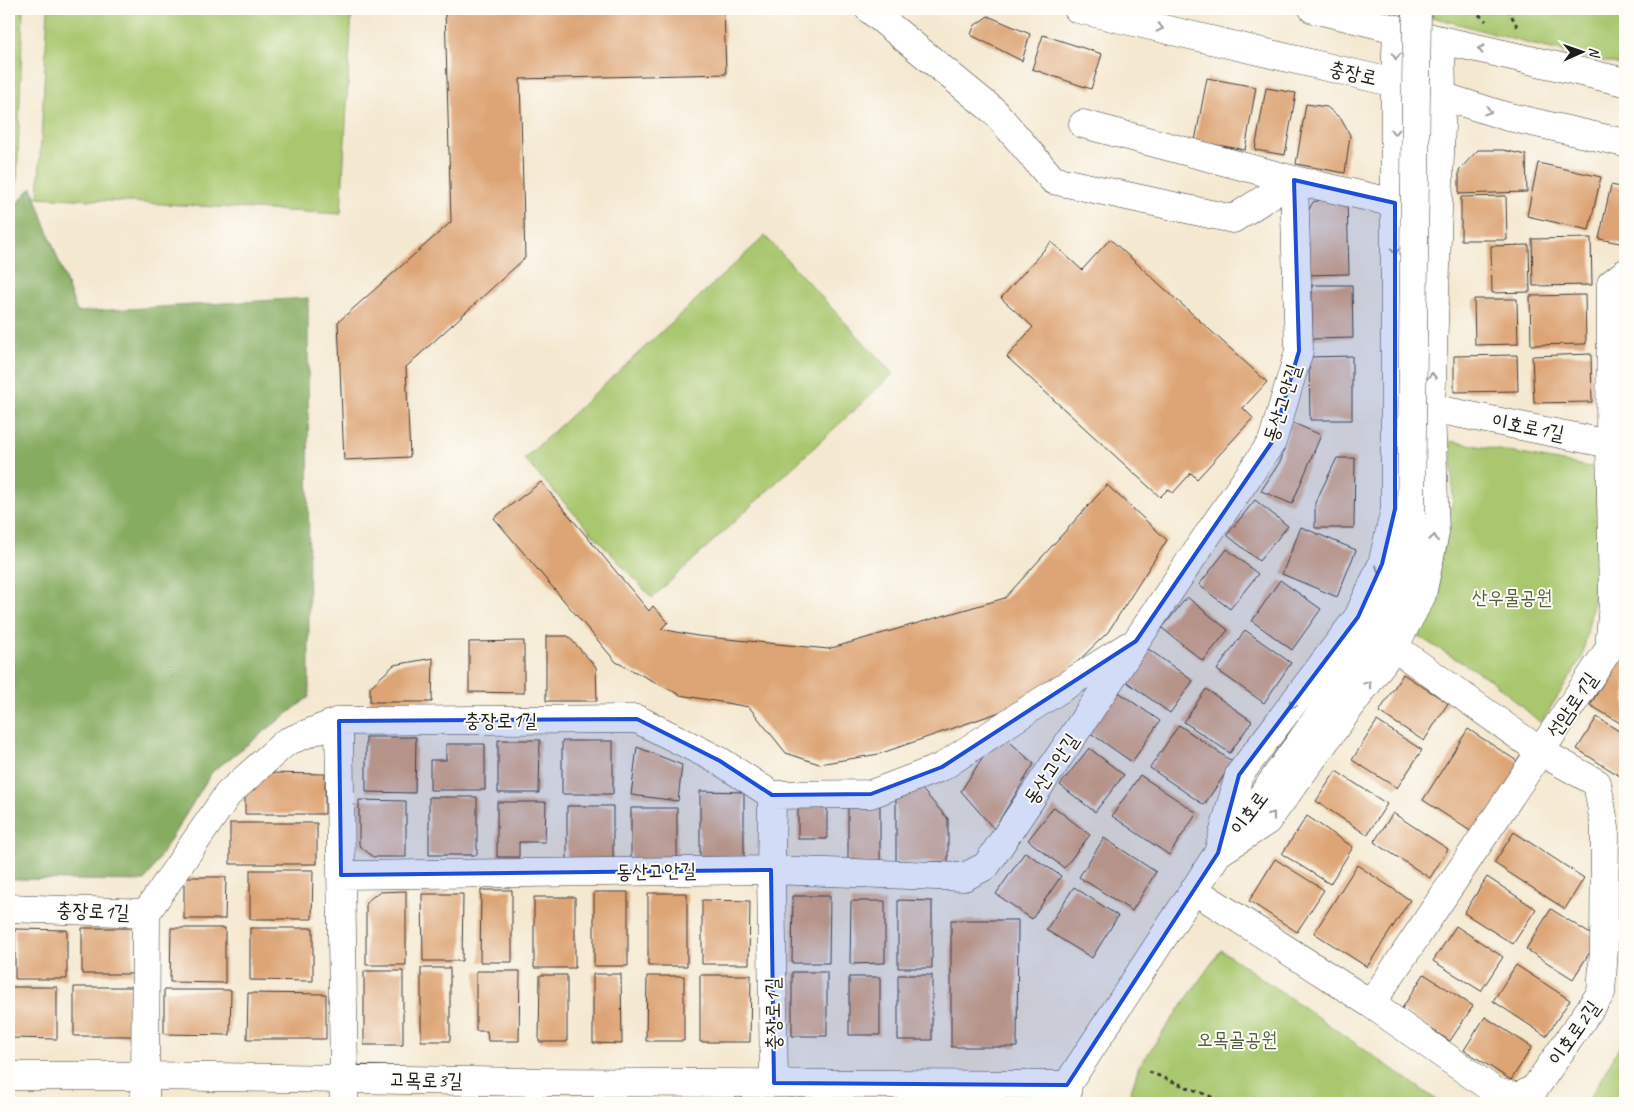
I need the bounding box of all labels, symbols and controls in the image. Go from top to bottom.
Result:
one-way arrow [1155,22,1164,33]
north arrow [1556,28,1606,78]
one-way arrow [1477,44,1486,55]
text: N [1586,47,1603,59]
one-way arrow [1391,52,1402,60]
street label: 충장로 [1327,55,1379,91]
one-way arrow [1484,105,1492,115]
one-way arrow [1390,128,1400,136]
one-way arrow [1390,248,1400,256]
street label: 동산고안길 [1258,361,1306,445]
one-way arrow [1427,371,1438,379]
street label: 이호로1길 [1490,408,1566,446]
one-way arrow [1428,534,1438,542]
one-way arrow [1375,564,1385,573]
park label: 산우물공원 [1472,585,1552,610]
street label: 선암로1길 [1541,668,1603,742]
one-way arrow [1362,680,1371,690]
one-way arrow [1289,699,1297,708]
street label: 충장로1길 [464,708,538,733]
street label: 동산고안길 [1018,729,1084,809]
street label: 이호로 [1224,786,1274,840]
one-way arrow [1266,811,1275,820]
street label: 동산고안길 [616,858,696,884]
street label: 충장로1길 [56,897,130,925]
street label: 충장로1길 [760,977,786,1051]
street label: 이호로2길 [1543,996,1605,1070]
park label: 오목골공원 [1197,1027,1277,1052]
street label: 고목로3길 [389,1067,463,1093]

